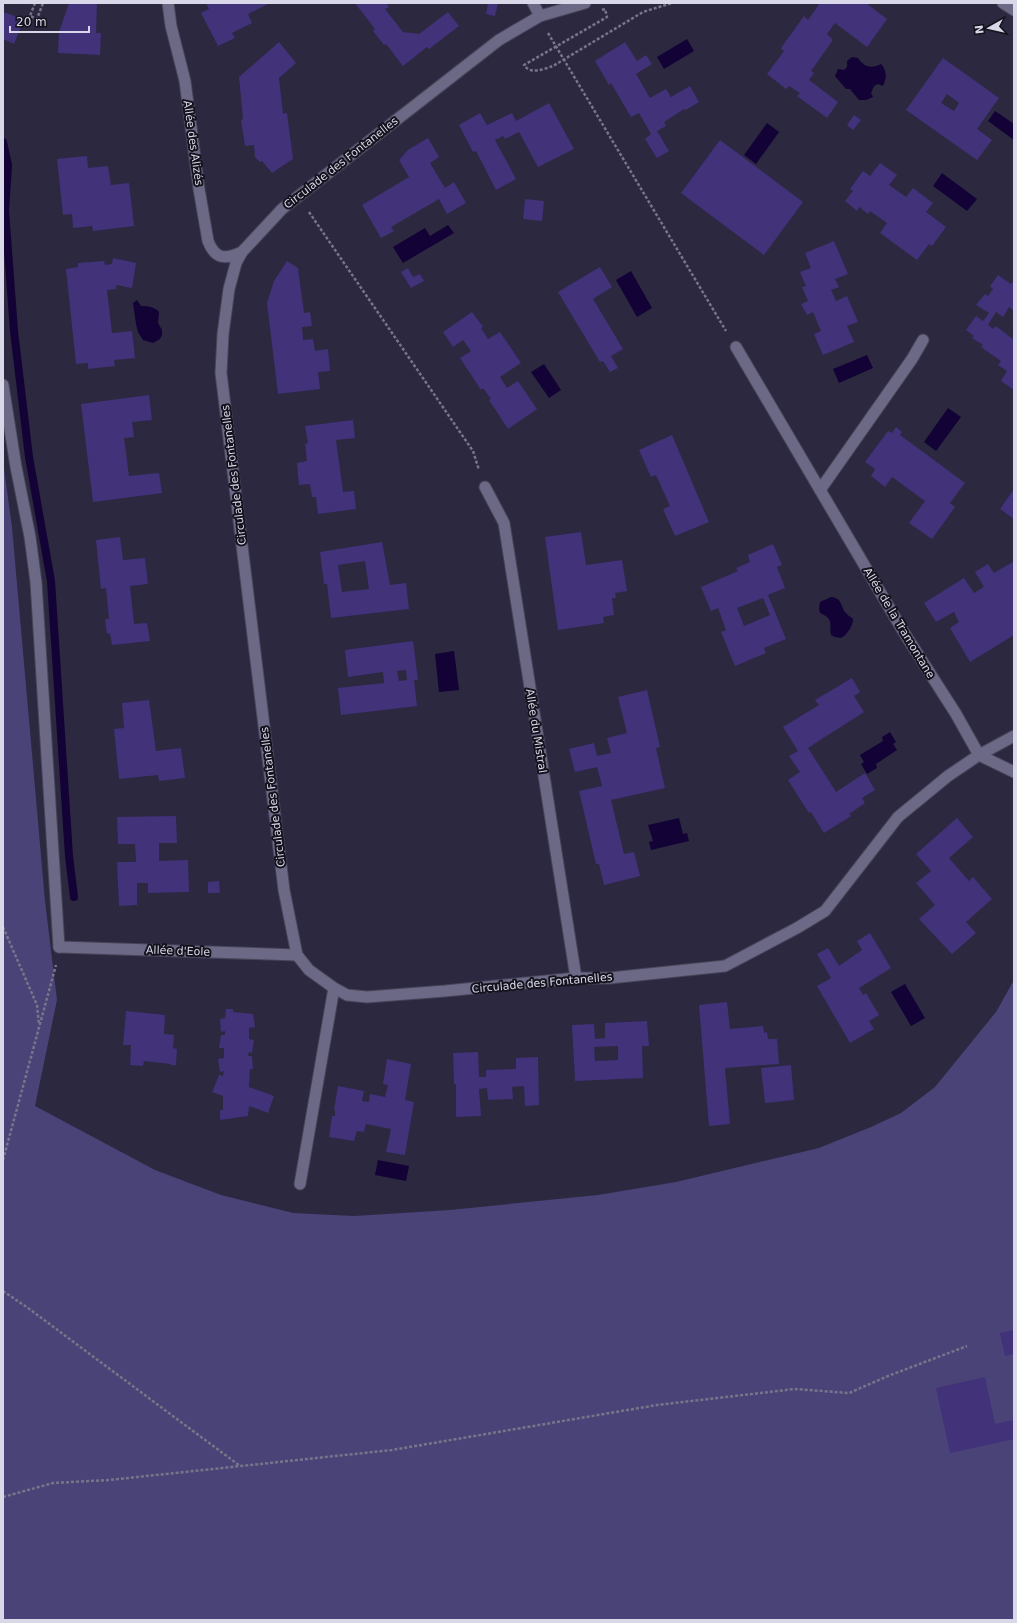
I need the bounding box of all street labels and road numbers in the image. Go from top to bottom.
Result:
street label: Allée des Alizés [181,100,205,187]
street label: Circulade des Fontanelles [281,114,401,212]
street label: Circulade des Fontanelles [219,404,249,546]
street label: Allée de la Tramontane [861,565,937,681]
street label: Allée du Mistral [523,688,549,774]
street label: Circulade des Fontanelles [258,726,288,868]
street label: Allée d'Eole [146,943,211,959]
street label: Circulade des Fontanelles [471,970,613,996]

